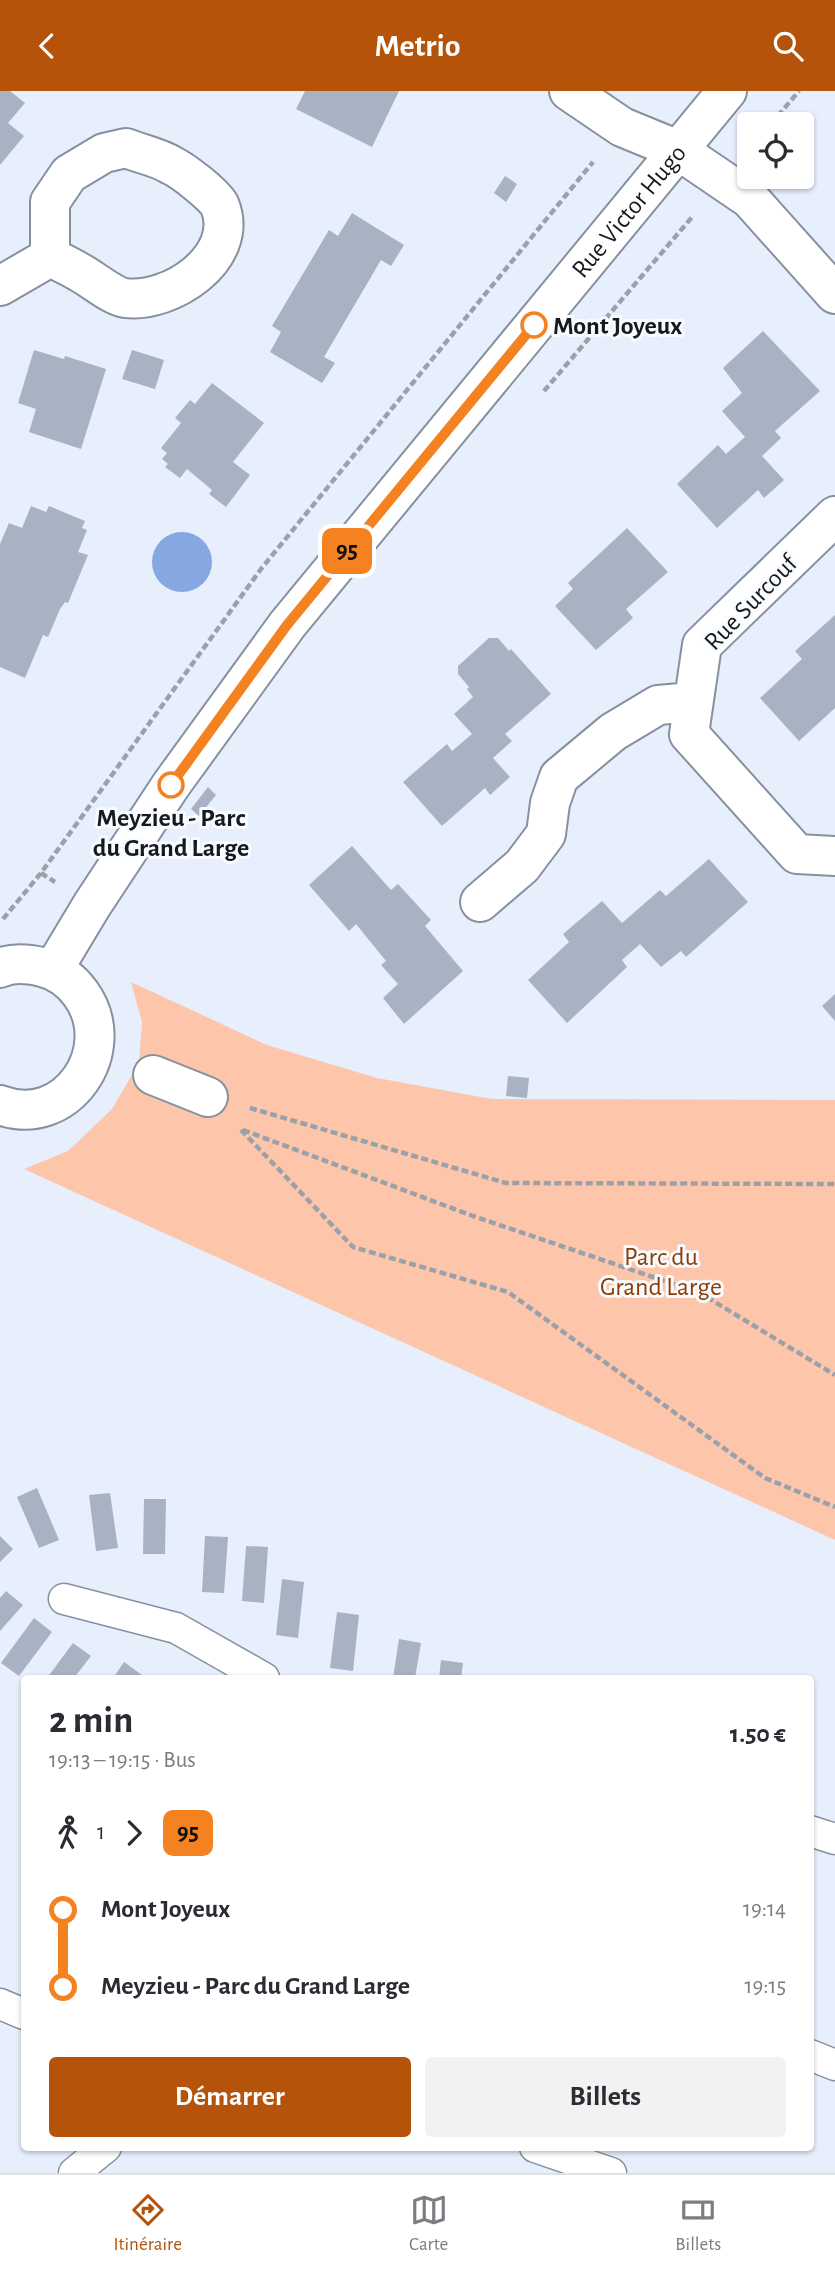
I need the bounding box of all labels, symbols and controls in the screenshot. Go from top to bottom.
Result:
icon: back [28,27,66,65]
icon: search [769,27,807,65]
text: Metrio [374,30,461,62]
map controls [737,112,814,189]
button: locate [737,112,814,189]
street label: Rue Victor Hugo [567,140,691,283]
marker: Mont Joyeux [521,312,547,338]
place label: Mont Joyeux [553,313,682,339]
line badge: 95 [316,528,378,574]
text: 95 [336,539,358,563]
street label: Rue Surcouf [699,549,803,655]
marker: Meyzieu - Parc du Grand Large [158,772,184,798]
place label: Meyzieu - Parc du Grand Large [93,805,249,861]
park label: Parc du Grand Large [600,1244,722,1300]
text: 2 min [49,1702,133,1740]
text: 1.50 € [730,1721,786,1747]
text: 19:13 – 19:15 · Bus [49,1749,196,1772]
icon: walk [49,1814,87,1852]
icon: forward [115,1814,153,1852]
text: 1 [97,1821,105,1844]
text: 95 [177,1821,199,1845]
text: Mont Joyeux [101,1896,230,1922]
text: 19:14 [743,1898,786,1921]
text: Meyzieu - Parc du Grand Large [101,1973,410,1999]
text: 19:15 [744,1975,786,1998]
button: Démarrer [49,2057,411,2137]
button: Billets [425,2057,786,2137]
tab: Itinéraire [114,2191,182,2256]
tab: Carte [409,2191,448,2256]
tab: Billets [675,2191,721,2256]

